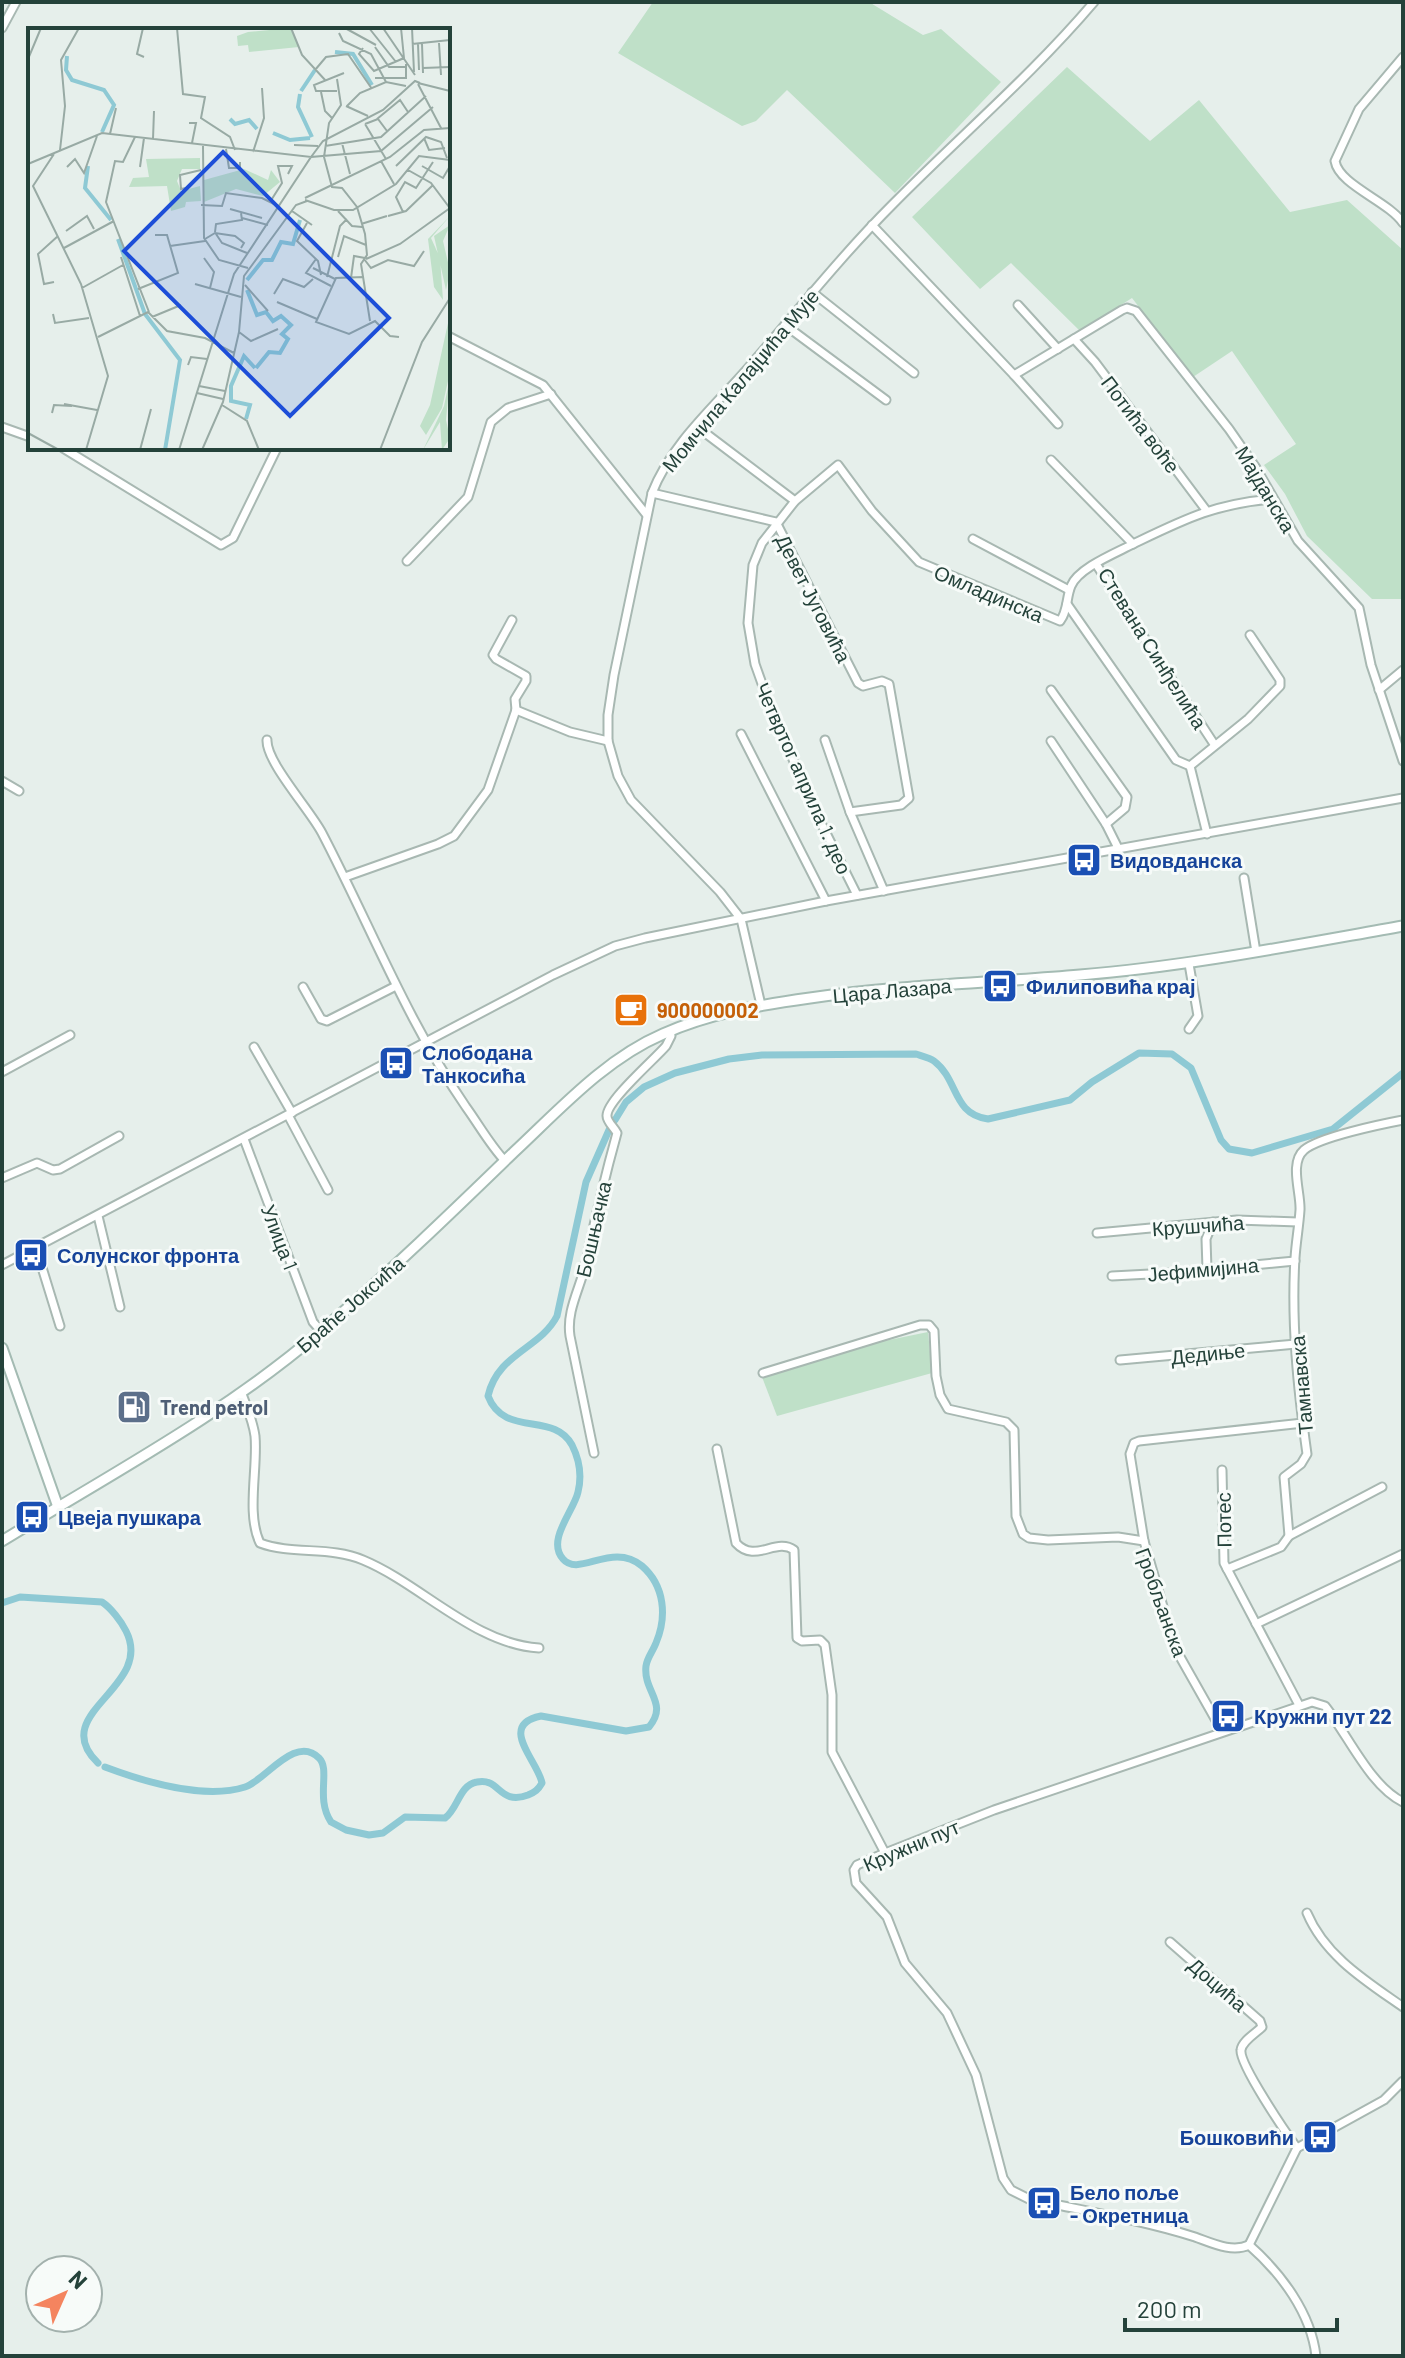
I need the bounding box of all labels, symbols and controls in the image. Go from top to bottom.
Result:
inset map [28,28,450,450]
street label: Момчила Калајџића Мује [657,284,823,476]
street label: Потића воће [1097,371,1185,477]
street label: Мајданска [1231,441,1302,537]
street label: Девет Југовића [771,530,857,667]
street label: Омладинска [931,559,1048,627]
street label: Стевана Синђелића [1094,563,1213,734]
street label: Четвртог априла 1. део [751,679,857,877]
bus stop icon: Видовданска [1065,841,1103,879]
place label: Видовданска [1110,848,1243,872]
bus stop icon: Филиповића крај [981,967,1019,1005]
street label: Цара Лазара [832,973,953,1007]
place label: Филиповића крај [1026,974,1196,998]
cafe icon: 900000002 [612,991,650,1029]
place label: 900000002 [657,998,759,1022]
place label: Слободана Танкосића [422,1040,533,1087]
bus stop icon: Слободана Танкосића [377,1044,415,1082]
street label: Бошњачка [570,1178,616,1279]
street label: Улица 1 [257,1201,303,1273]
street label: Крушчића [1151,1210,1246,1240]
bus stop icon: Солунског фронта [12,1236,50,1274]
place label: Солунског фронта [57,1243,240,1267]
street label: Браће Јоксића [291,1250,410,1357]
street label: Јефимијина [1146,1252,1260,1286]
street label: Тамнавска [1285,1334,1317,1435]
street label: Дедиње [1170,1337,1246,1369]
fuel station icon: Trend petrol [115,1388,153,1426]
place label: Trend petrol [160,1395,268,1419]
street label: Потес [1211,1492,1235,1548]
bus stop icon: Цвеја пушкара [13,1498,51,1536]
place label: Цвеја пушкара [58,1505,202,1529]
street label: Гробљанска [1131,1544,1193,1660]
bus stop icon: Кружни пут 22 [1209,1697,1247,1735]
place label: Кружни пут 22 [1254,1704,1392,1728]
street label: Кружни пут [859,1814,963,1876]
street label: Доцића [1184,1952,1253,2017]
bus stop icon: Бошковићи [1301,2118,1339,2156]
place label: Бошковићи [1180,2125,1294,2149]
place label: Бело поље - Окретница [1070,2180,1190,2227]
bus stop icon: Бело поље - Окретница [1025,2184,1063,2222]
north arrow [24,2254,104,2334]
text: N [64,2265,93,2294]
scale bar [1125,2282,1337,2332]
text: 200 m [1137,2294,1202,2323]

